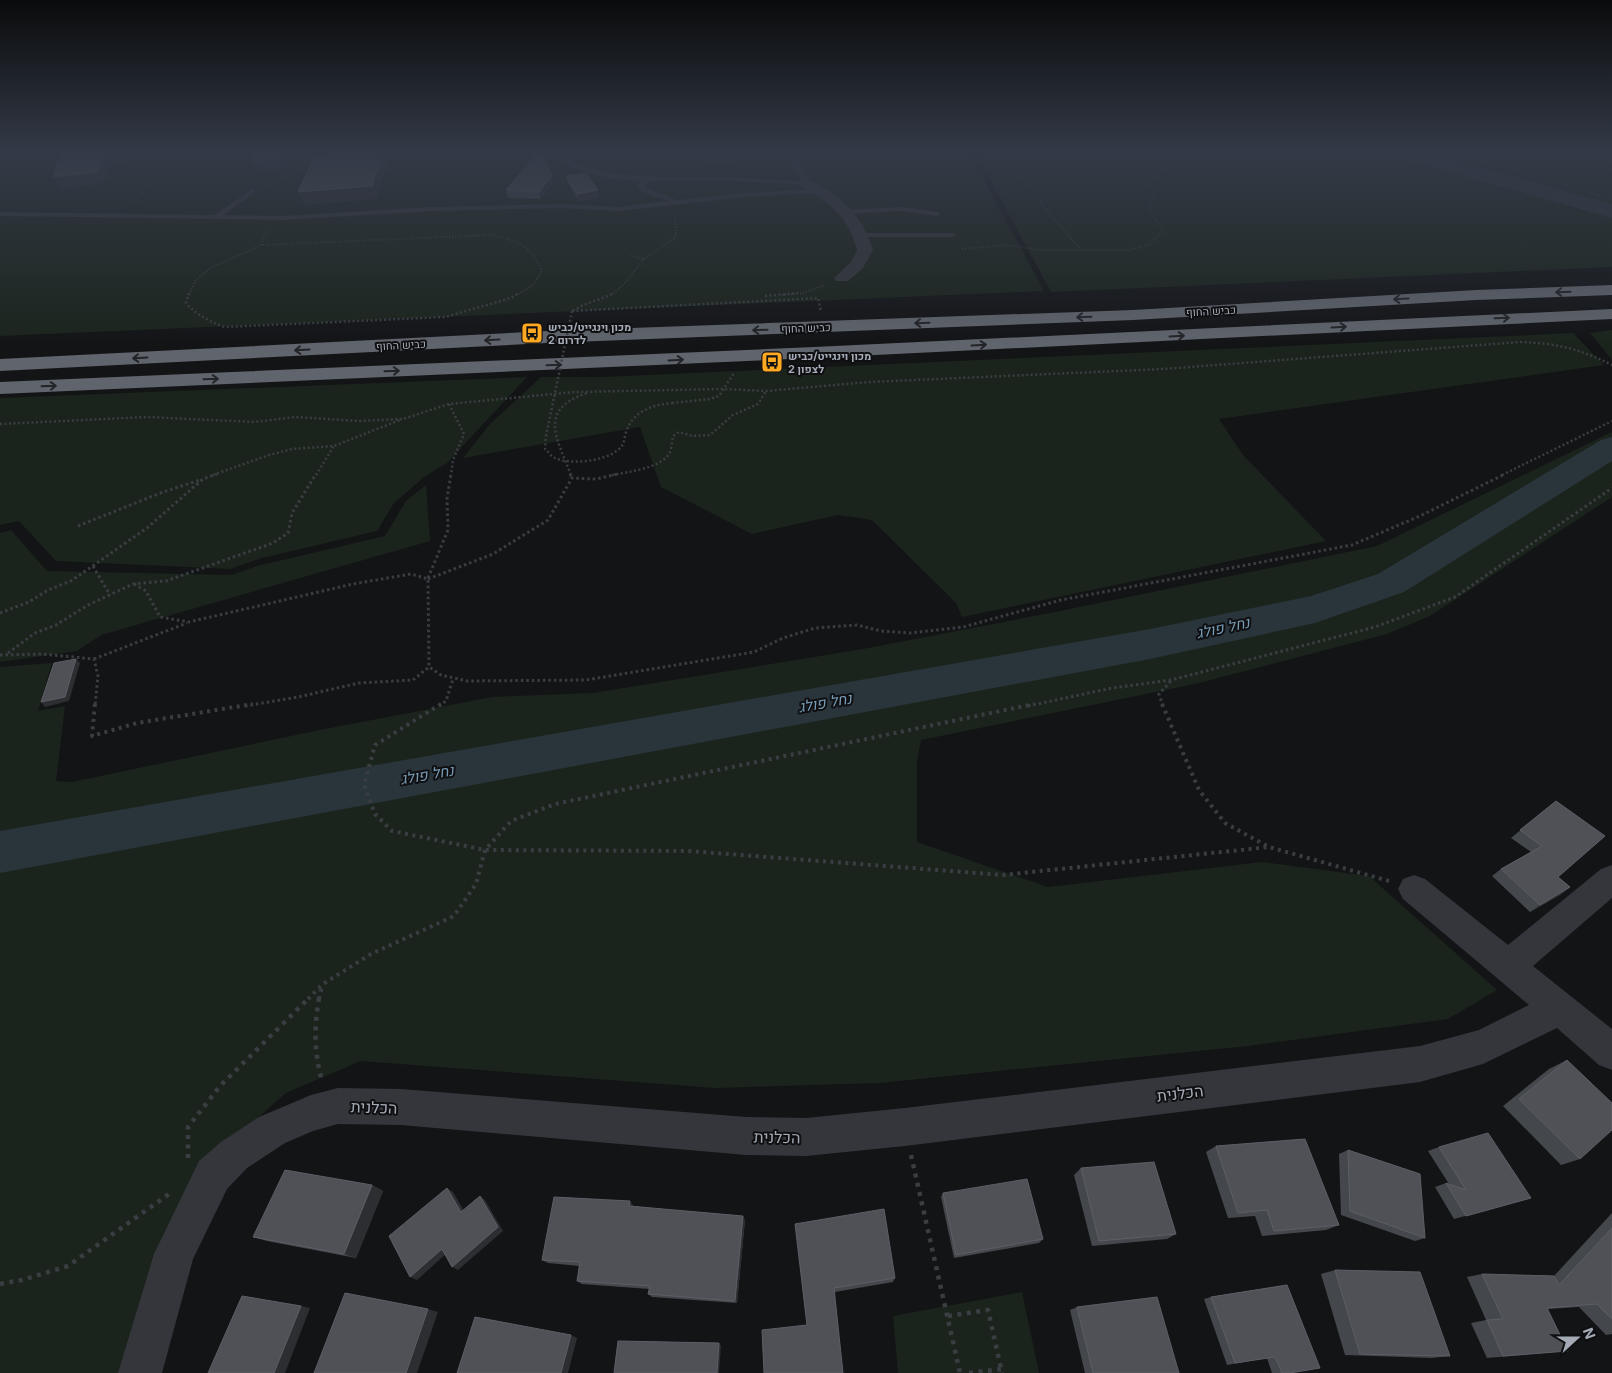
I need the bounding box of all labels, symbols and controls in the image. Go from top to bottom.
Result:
one-way arrow [1556,287,1572,297]
one-way arrow [1393,295,1409,304]
street label: כביש החוף [1186,303,1236,319]
one-way arrow [1077,312,1093,322]
one-way arrow [1493,313,1509,322]
one-way arrow [914,319,930,328]
place label: מכון וינגייט/כביש 2 לדרום [548,320,631,347]
street label: כביש החוף [781,320,831,336]
bus stop icon: מכון וינגייט/כביש 2 לדרום [520,321,544,345]
one-way arrow [1331,322,1347,331]
one-way arrow [752,325,768,334]
one-way arrow [1169,331,1185,340]
one-way arrow [484,336,500,345]
street label: כביש החוף [376,337,426,353]
one-way arrow [970,341,986,350]
one-way arrow [295,345,311,354]
place label: מכון וינגייט/כביש 2 לצפון [788,349,871,376]
bus stop icon: מכון וינגייט/כביש 2 לצפון [760,350,784,374]
one-way arrow [132,353,148,362]
one-way arrow [668,355,684,364]
one-way arrow [546,360,562,369]
one-way arrow [384,367,400,376]
one-way arrow [203,375,219,384]
one-way arrow [40,381,56,391]
water label: נחל פולג [1195,612,1253,642]
water label: נחל פולג [797,688,855,717]
water label: נחל פולג [399,760,457,789]
street label: הכלנית [1156,1080,1204,1106]
street label: הכלנית [350,1096,398,1118]
street label: הכלנית [753,1127,801,1147]
north arrow [1552,1313,1602,1363]
text: N [1580,1325,1599,1341]

